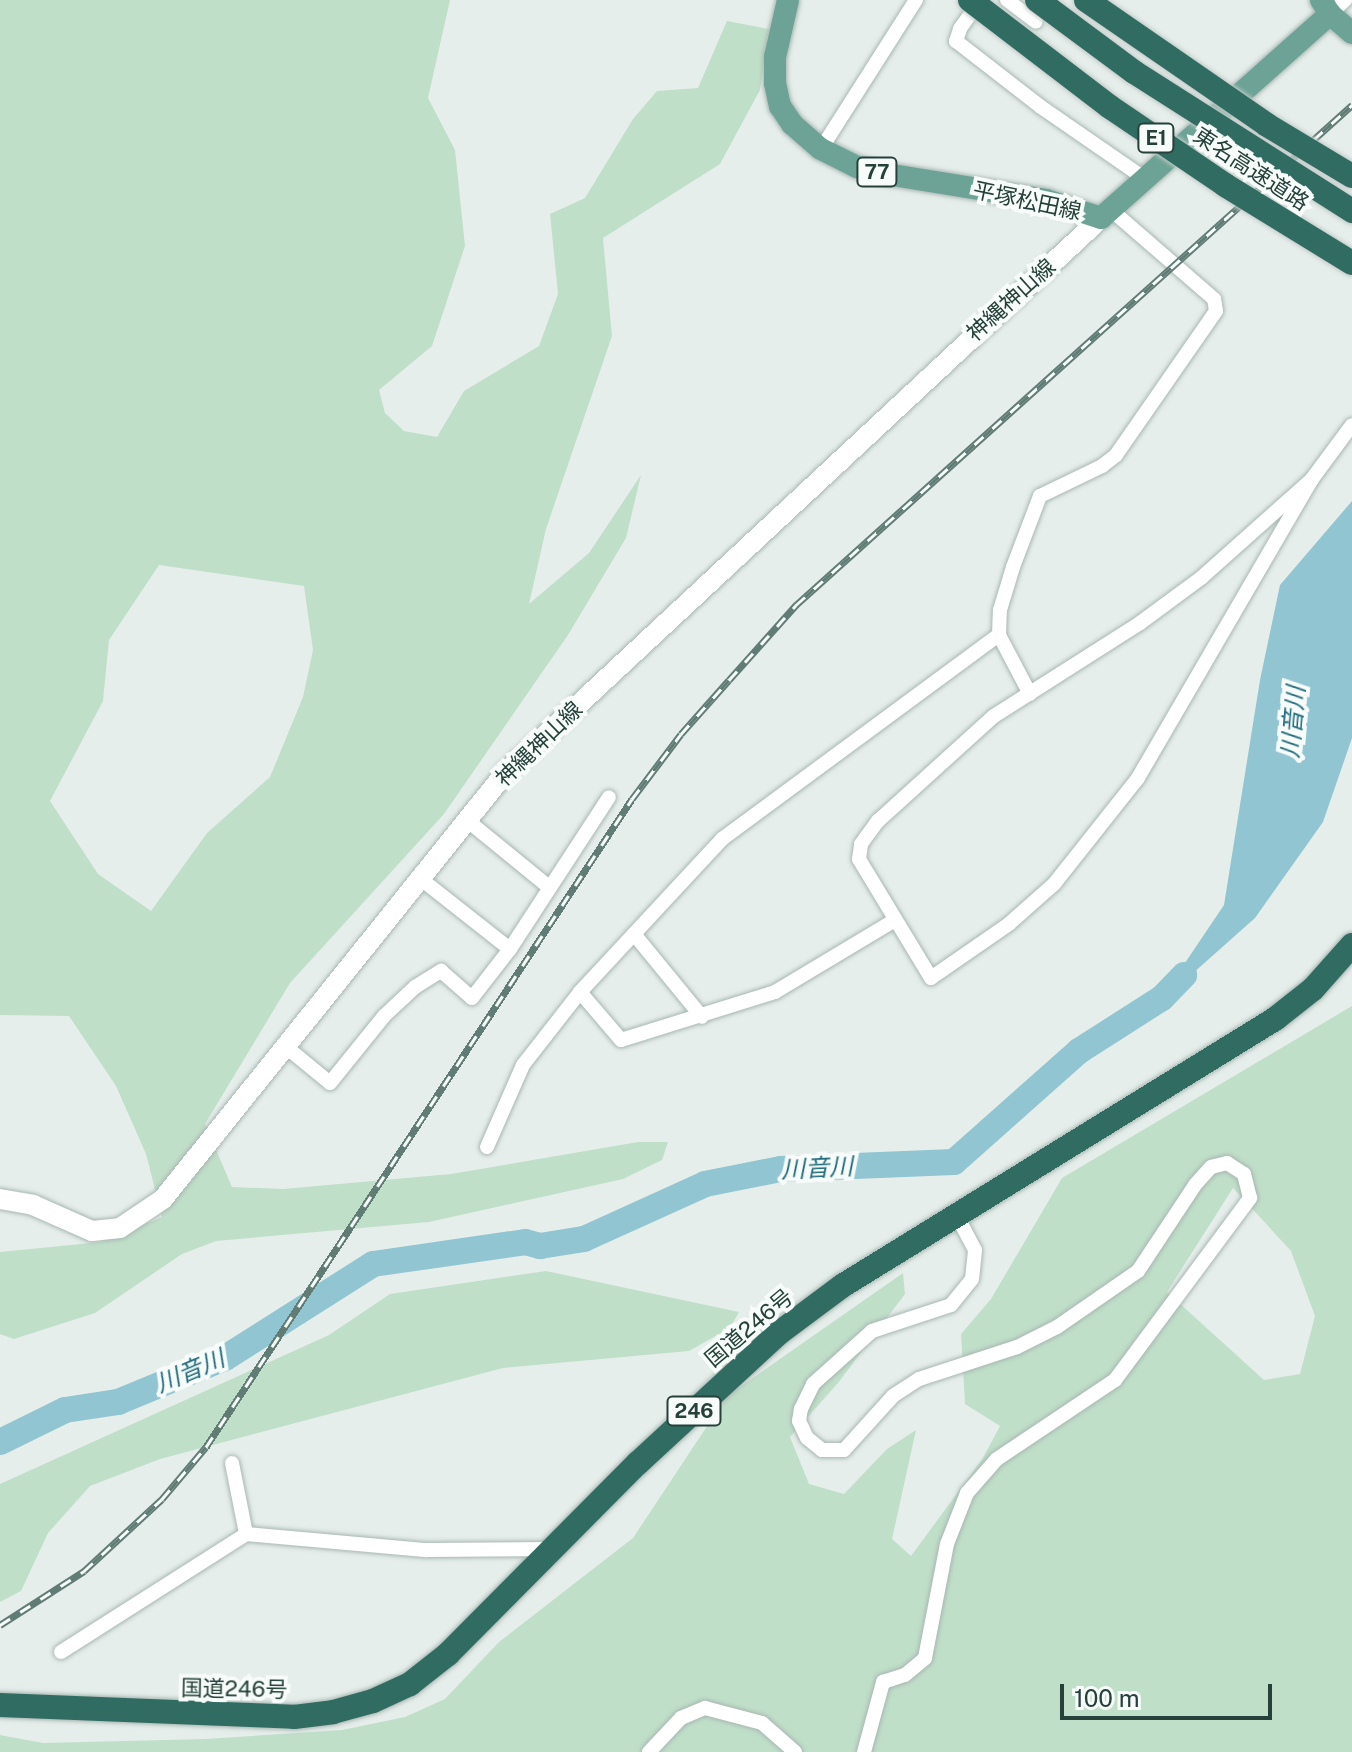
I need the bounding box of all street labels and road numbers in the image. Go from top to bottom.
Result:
road number: E1 [1136,122,1176,154]
street label: 東名高速道路 [1188,122,1314,216]
road number: 77 [855,156,899,188]
street label: 平塚松田線 [970,177,1084,225]
street label: 神縄神山線 [961,253,1061,347]
street label: 神縄神山線 [490,696,588,792]
street label: 国道246号 [700,1284,798,1372]
road number: 246 [666,1395,722,1427]
street label: 国道246号 [180,1675,288,1703]

